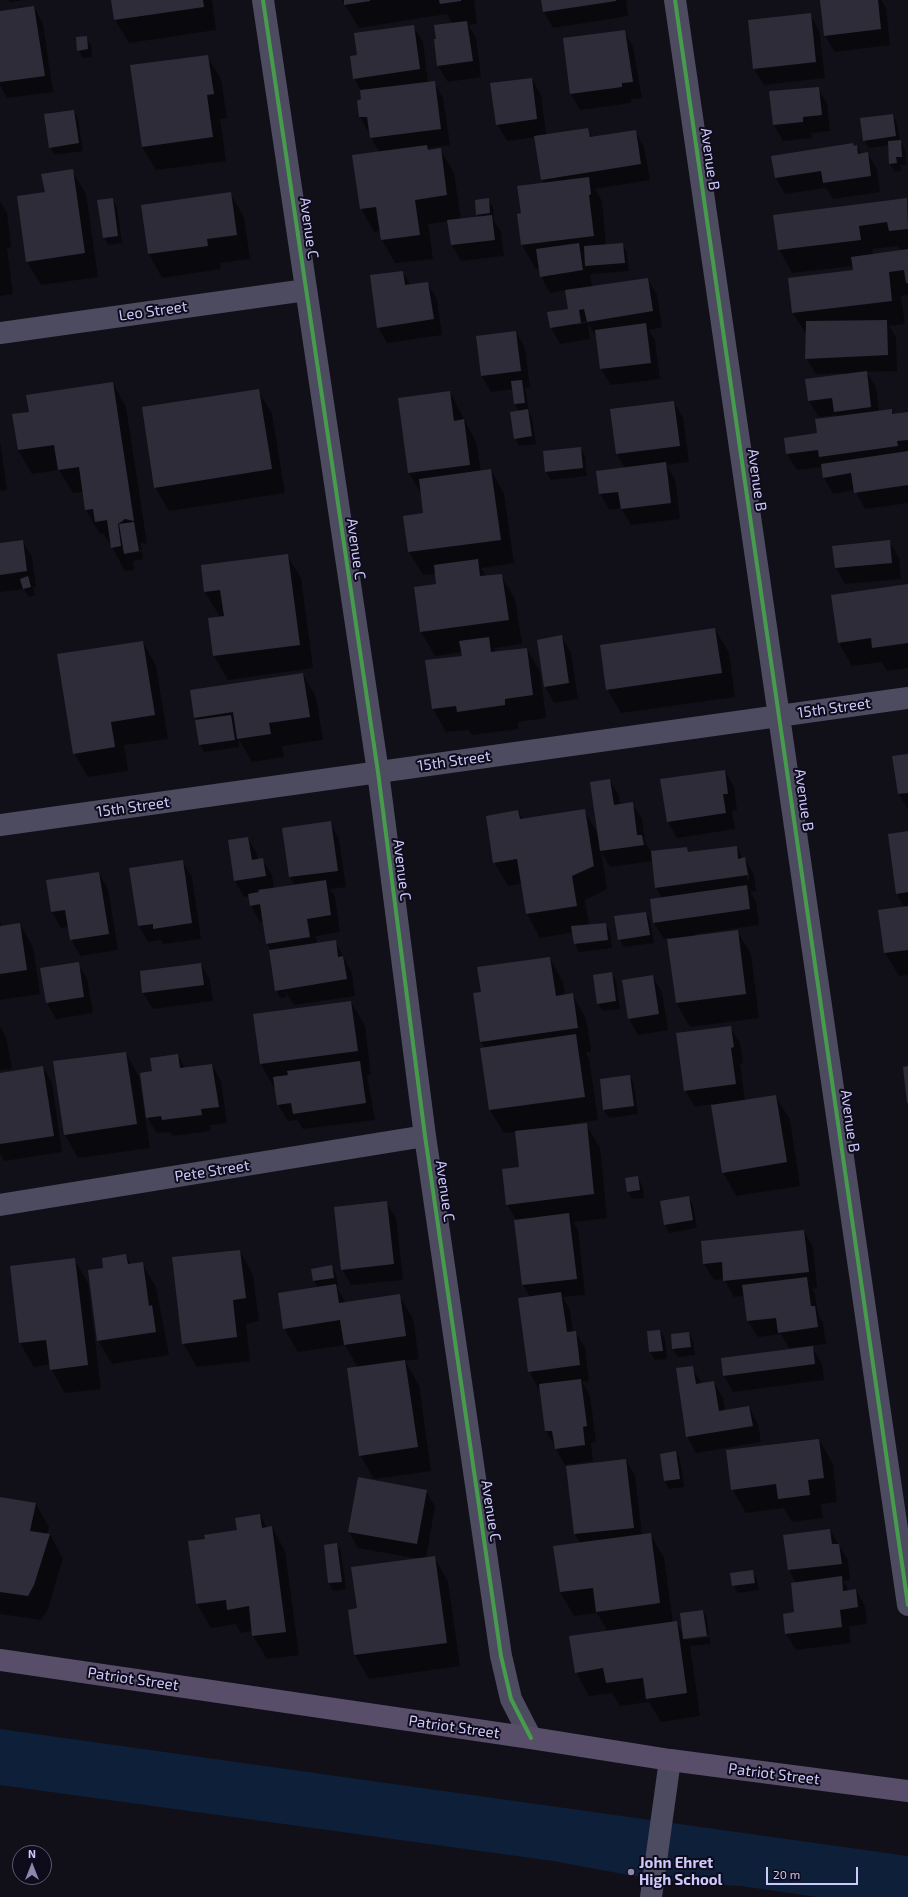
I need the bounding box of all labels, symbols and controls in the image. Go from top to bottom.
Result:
street label: Avenue B [697,127,723,191]
street label: Avenue C [296,196,322,260]
street label: Leo Street [117,297,189,325]
street label: Avenue B [744,448,770,512]
street label: Avenue C [343,517,369,581]
street label: 15th Street [796,694,872,722]
street label: 15th Street [416,747,492,775]
street label: Avenue B [791,768,817,832]
street label: 15th Street [95,793,171,821]
street label: Avenue C [389,838,415,902]
street label: Avenue B [837,1089,863,1153]
street label: Pete Street [173,1156,251,1186]
street label: Avenue C [432,1159,458,1223]
street label: Avenue C [477,1479,505,1543]
street label: Patriot Street [86,1664,180,1694]
street label: Patriot Street [407,1712,501,1742]
street label: Patriot Street [727,1759,821,1789]
north arrow [12,1845,52,1885]
text: N [28,1847,36,1860]
place label: John Ehret High School [639,1854,723,1889]
scale bar [768,1859,860,1885]
marker: John Ehret High School [626,1867,636,1877]
text: 20 m [773,1867,800,1881]

